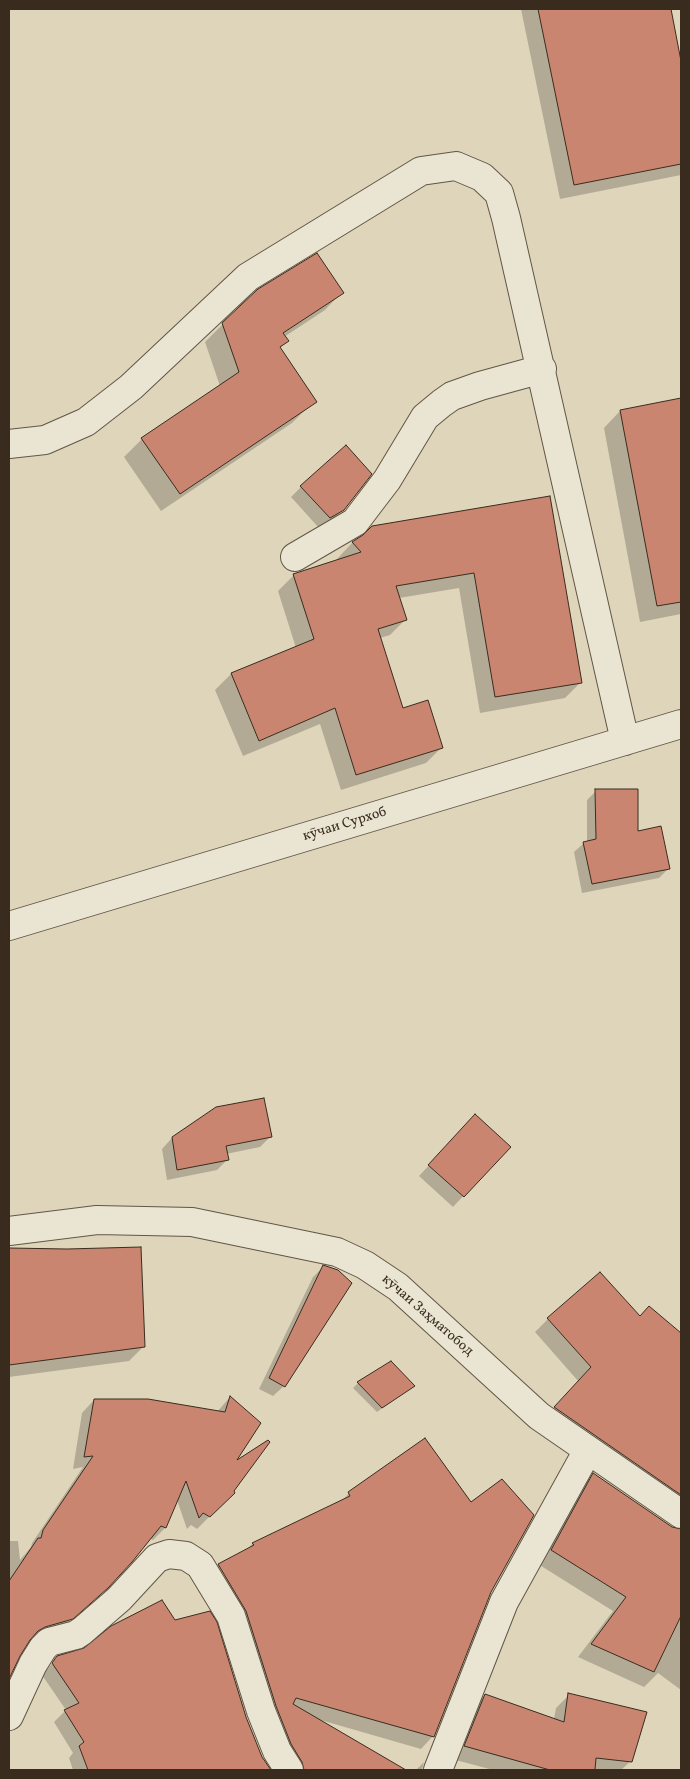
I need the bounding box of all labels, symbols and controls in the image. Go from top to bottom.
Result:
street label: кӯчаи Сурхоб [301,804,389,846]
street label: кӯчаи Заҳматобод [378,1272,476,1360]

